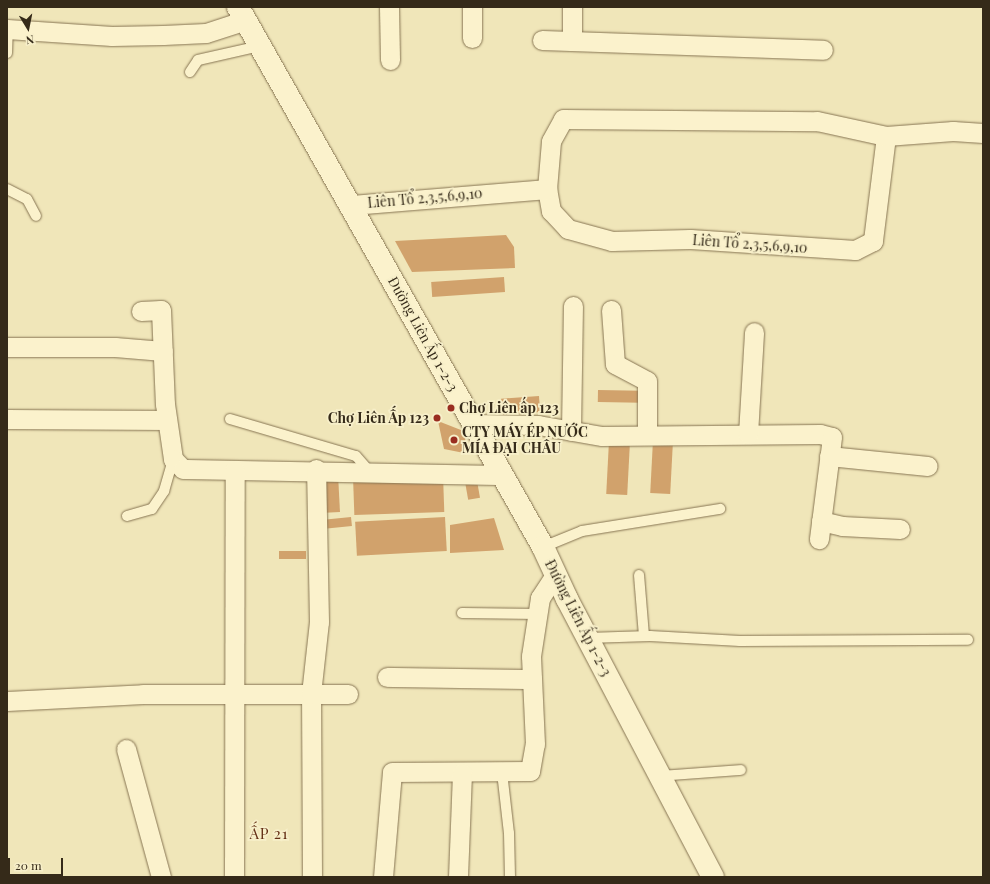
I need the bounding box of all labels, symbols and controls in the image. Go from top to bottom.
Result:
north arrow [8,8,48,48]
text: N [25,32,35,48]
street label: Liên Tổ 2,3,5,6,9,10 [367,185,483,211]
street label: Liên Tổ 2,3,5,6,9,10 [692,232,808,256]
street label: Đường Liên Ấp 1-2-3 [384,274,462,394]
place label: Chợ Liên ấp 123 [459,400,559,416]
marker: Chợ Liên ấp 123 [446,403,456,413]
place label: Chợ Liên Ấp 123 [327,410,429,426]
marker: Chợ Liên Ấp 123 [432,413,442,423]
place label: CTY MÁY ÉP NƯỚC MÍA ĐẠI CHÂU [462,424,589,456]
marker: CTY MÁY ÉP NƯỚC MÍA ĐẠI CHÂU [449,435,459,445]
street label: Đường Liên Ấp 1-2-3 [541,557,615,679]
district label: ẤP 21 [249,825,289,843]
scale bar [10,850,65,876]
text: 20 m [15,857,42,873]

